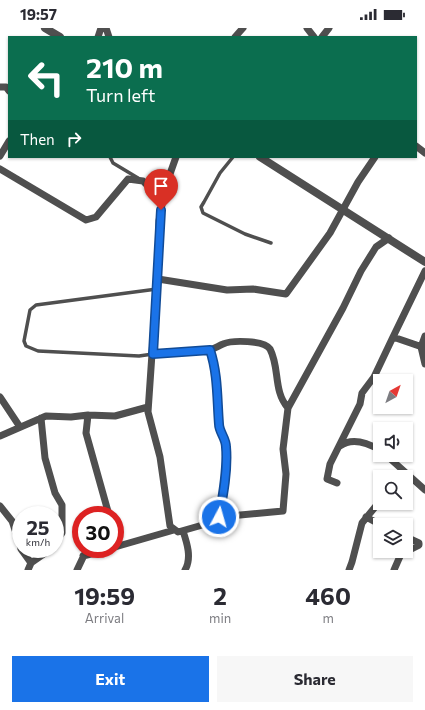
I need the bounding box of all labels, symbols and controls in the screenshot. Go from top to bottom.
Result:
text: 19:57 [20,5,57,23]
text: 210 m [86,50,163,84]
icon: left [20,52,72,104]
text: Turn left [86,84,155,106]
icon: right [63,128,85,150]
text: Then [20,130,55,148]
pin [144,169,178,210]
icon: arrive [150,175,172,197]
north arrow [373,374,413,414]
map controls [373,374,413,558]
button: sound [373,422,413,462]
button: search [373,470,413,510]
position arrow [198,496,240,538]
speed limit sign: 30 [72,506,124,558]
text: 25 [26,515,50,539]
button: layers [373,518,413,558]
text: km/h [26,536,50,548]
text: 19:59 [74,581,135,610]
text: 2 [213,581,227,610]
text: 460 [305,581,351,610]
text: Arrival [85,610,124,626]
text: min [209,610,231,626]
text: m [322,610,334,626]
button: Exit [12,656,209,702]
button: Share [217,656,413,702]

